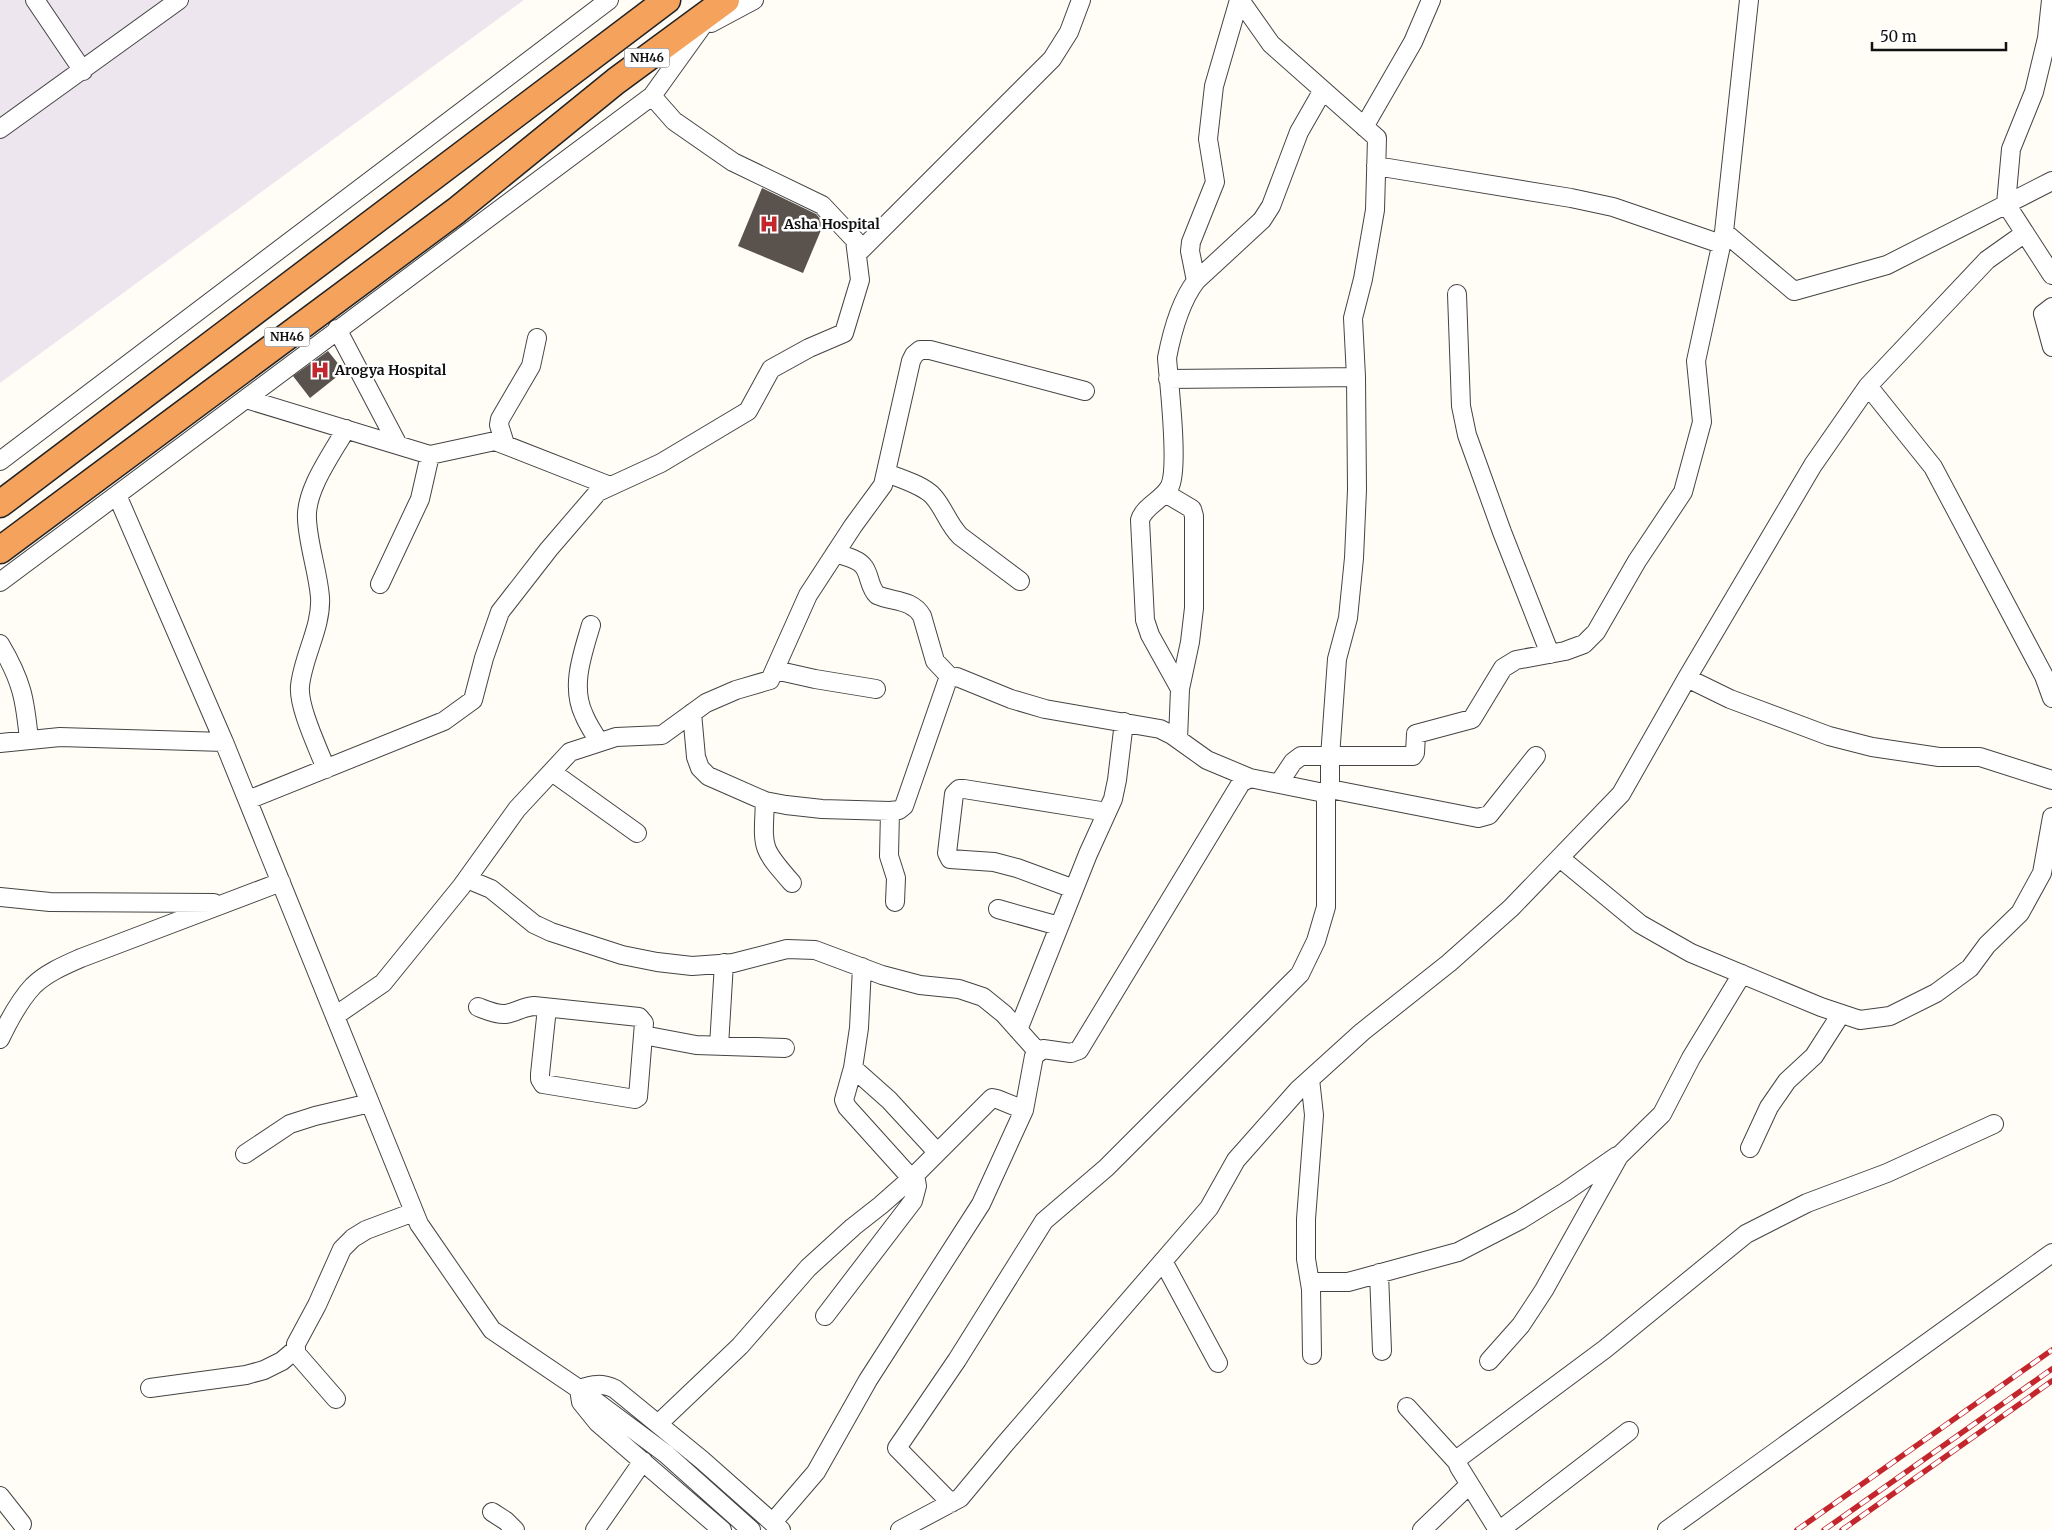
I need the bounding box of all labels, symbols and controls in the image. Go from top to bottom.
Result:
scale bar [1872,20,2006,52]
text: 50 m [1880,27,1917,46]
road number: NH46 [624,48,670,68]
hospital icon: Asha Hospital [758,213,780,235]
place label: Asha Hospital [783,215,880,233]
road number: NH46 [264,328,310,347]
hospital icon: Arogya Hospital [309,359,331,381]
place label: Arogya Hospital [334,361,447,379]

